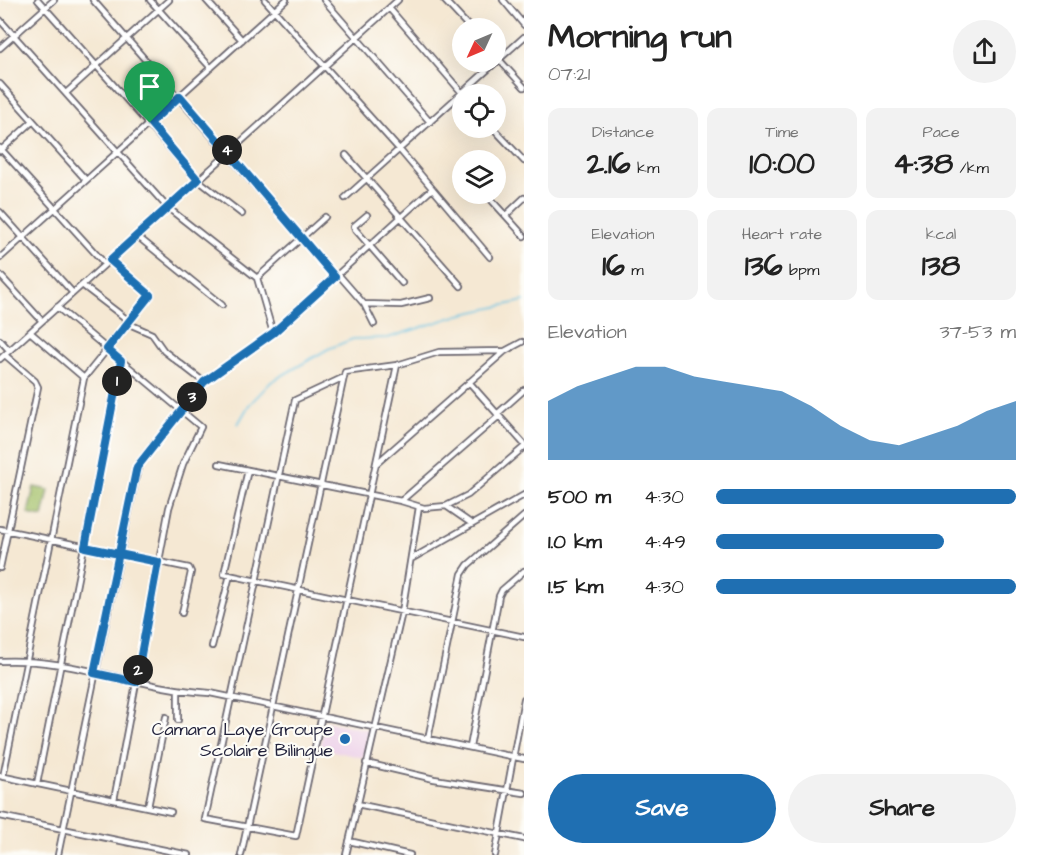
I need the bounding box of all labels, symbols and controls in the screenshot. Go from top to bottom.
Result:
text: Morning run [548,14,732,60]
north arrow [452,18,506,72]
map controls [452,18,506,204]
button: share [953,20,1016,83]
text: 07:21 [548,60,590,88]
pin [124,61,175,123]
icon: arrive [133,70,166,103]
button: locate [452,84,506,138]
text: Distance [592,121,654,143]
text: Time [765,121,799,143]
text: Pace [922,121,960,143]
pin: 4 [212,135,242,165]
text: 4 [222,139,232,161]
text: 2.16 [587,143,631,185]
text: 10:00 [749,143,815,185]
text: 4:38 [893,143,953,185]
button: layers [452,150,506,204]
text: km [631,157,659,179]
text: /km [953,157,989,179]
text: Elevation [592,223,654,245]
text: Heart rate [742,223,822,245]
text: kcal [926,223,956,245]
text: 16 [602,245,625,287]
text: 136 [745,245,783,287]
text: 138 [922,245,960,287]
text: m [625,259,644,281]
text: bpm [783,259,819,281]
text: Elevation [548,318,627,346]
text: 37–53 m [939,318,1016,346]
pin: 1 [102,366,132,396]
text: 1 [116,370,118,392]
pin: 3 [177,382,207,412]
text: 3 [188,386,196,408]
text: 500 m [548,483,611,511]
text: 4:30 [644,483,684,511]
text: 1.0 km [548,528,602,556]
text: 4:49 [644,528,686,556]
text: 1.5 km [548,573,603,601]
text: 4:30 [644,573,684,601]
pin: 2 [123,655,153,685]
text: 2 [133,659,143,681]
place label: Camara Laye Groupe Scolaire Bilingue [152,717,333,764]
marker: Camara Laye Groupe Scolaire Bilingue [338,732,352,746]
button: Save [548,774,776,843]
button: Share [788,774,1016,843]

